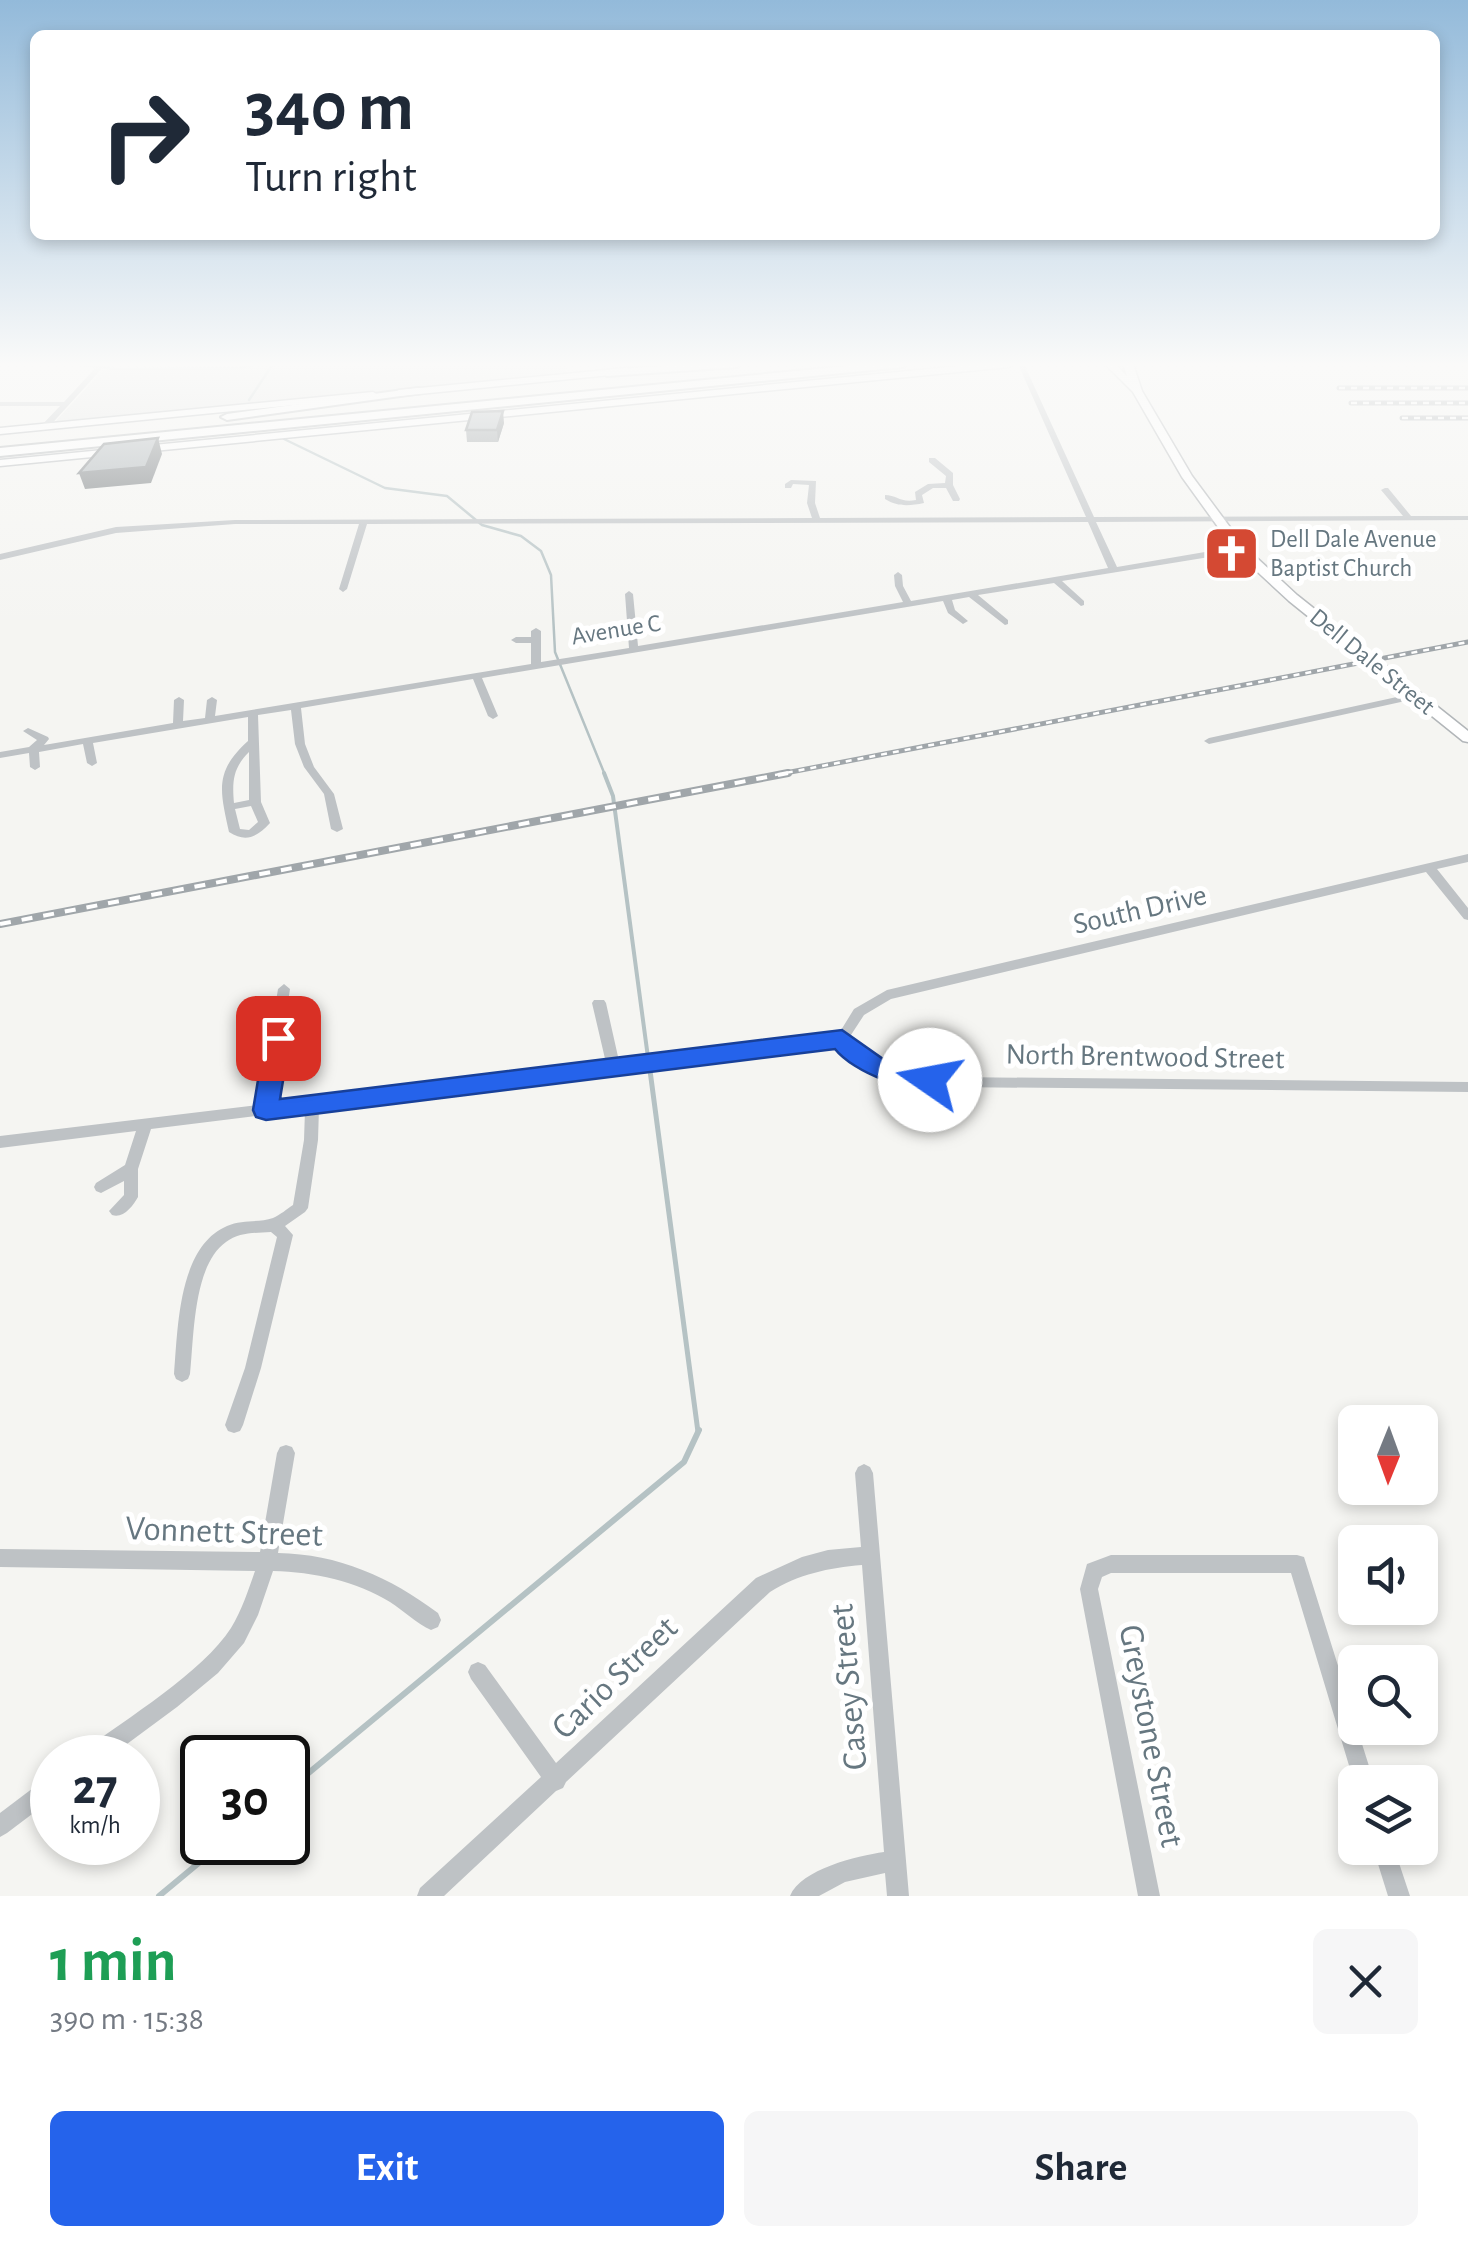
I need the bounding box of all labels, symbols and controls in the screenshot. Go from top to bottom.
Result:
icon: right [80,70,210,200]
text: 340 m [245,73,414,143]
text: Turn right [245,155,417,200]
church icon: Dell Dale Avenue Baptist Church [1201,523,1261,583]
place label: Dell Dale Avenue Baptist Church [1270,527,1437,581]
street label: Dell Dale Street [1305,604,1439,720]
street label: Avenue C [570,611,662,649]
street label: South Drive [1070,880,1210,940]
pin [236,996,321,1081]
icon: arrive [251,1011,306,1066]
position arrow [878,1028,982,1132]
street label: North Brentwood Street [1005,1040,1285,1074]
north arrow [1338,1405,1438,1505]
map controls [1338,1405,1438,1865]
street label: Vonnett Street [125,1511,323,1553]
button: sound [1338,1525,1438,1625]
street label: Casey Street [824,1603,874,1771]
street label: Cario Street [546,1610,684,1746]
street label: Greystone Street [1112,1622,1190,1850]
button: search [1338,1645,1438,1745]
speed limit sign: 30 [180,1735,310,1865]
text: 27 [72,1763,118,1813]
button: layers [1338,1765,1438,1865]
text: km/h [69,1813,121,1838]
button: close [1313,1929,1418,2034]
text: 1 min [50,1932,176,1992]
text: 390 m · 15:38 [50,2003,204,2035]
button: Exit [50,2111,724,2226]
button: Share [744,2111,1418,2226]

